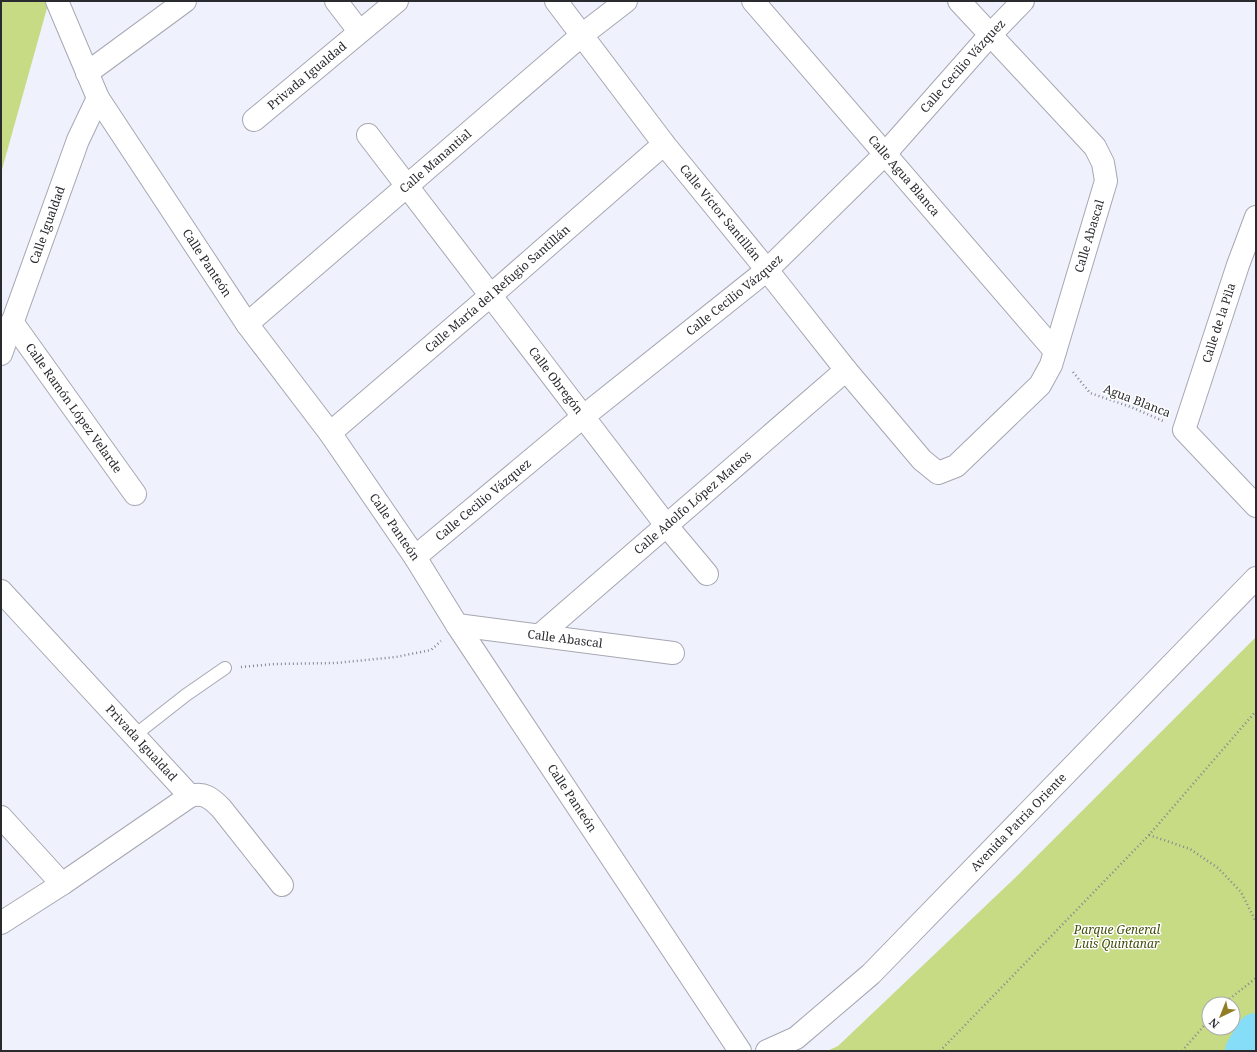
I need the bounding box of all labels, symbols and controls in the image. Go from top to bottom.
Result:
street label: Calle Cecilio Vázquez [916,15,1009,116]
street label: Privada Igualdad [264,37,350,113]
street label: Calle Manantial [396,125,475,197]
street label: Calle Agua Blanca [864,131,944,220]
street label: Calle Víctor Santillán [676,161,765,264]
street label: Calle Igualdad [25,183,69,266]
street label: Calle Abascal [1070,197,1108,275]
street label: Calle María del Refugio Santillán [421,221,574,356]
street label: Calle Panteón [179,225,236,300]
street label: Calle Cecilio Vázquez [682,250,786,339]
street label: Calle de la Pila [1198,280,1240,365]
street label: Calle Ramón López Velarde [22,339,126,476]
street label: Calle Obregón [525,343,587,418]
street label: Agua Blanca [1101,380,1174,421]
street label: Calle Adolfo López Mateos [630,447,755,558]
street label: Calle Cecilio Vázquez [431,455,535,545]
street label: Calle Panteón [366,490,424,564]
street label: Calle Abascal [527,625,604,652]
street label: Privada Igualdad [102,701,182,785]
street label: Calle Panteón [544,760,601,835]
street label: Avenida Patria Oriente [966,769,1070,875]
park label: Parque General Luis Quintanar [1073,921,1160,952]
north arrow [1201,996,1241,1036]
text: N [1205,1015,1222,1032]

